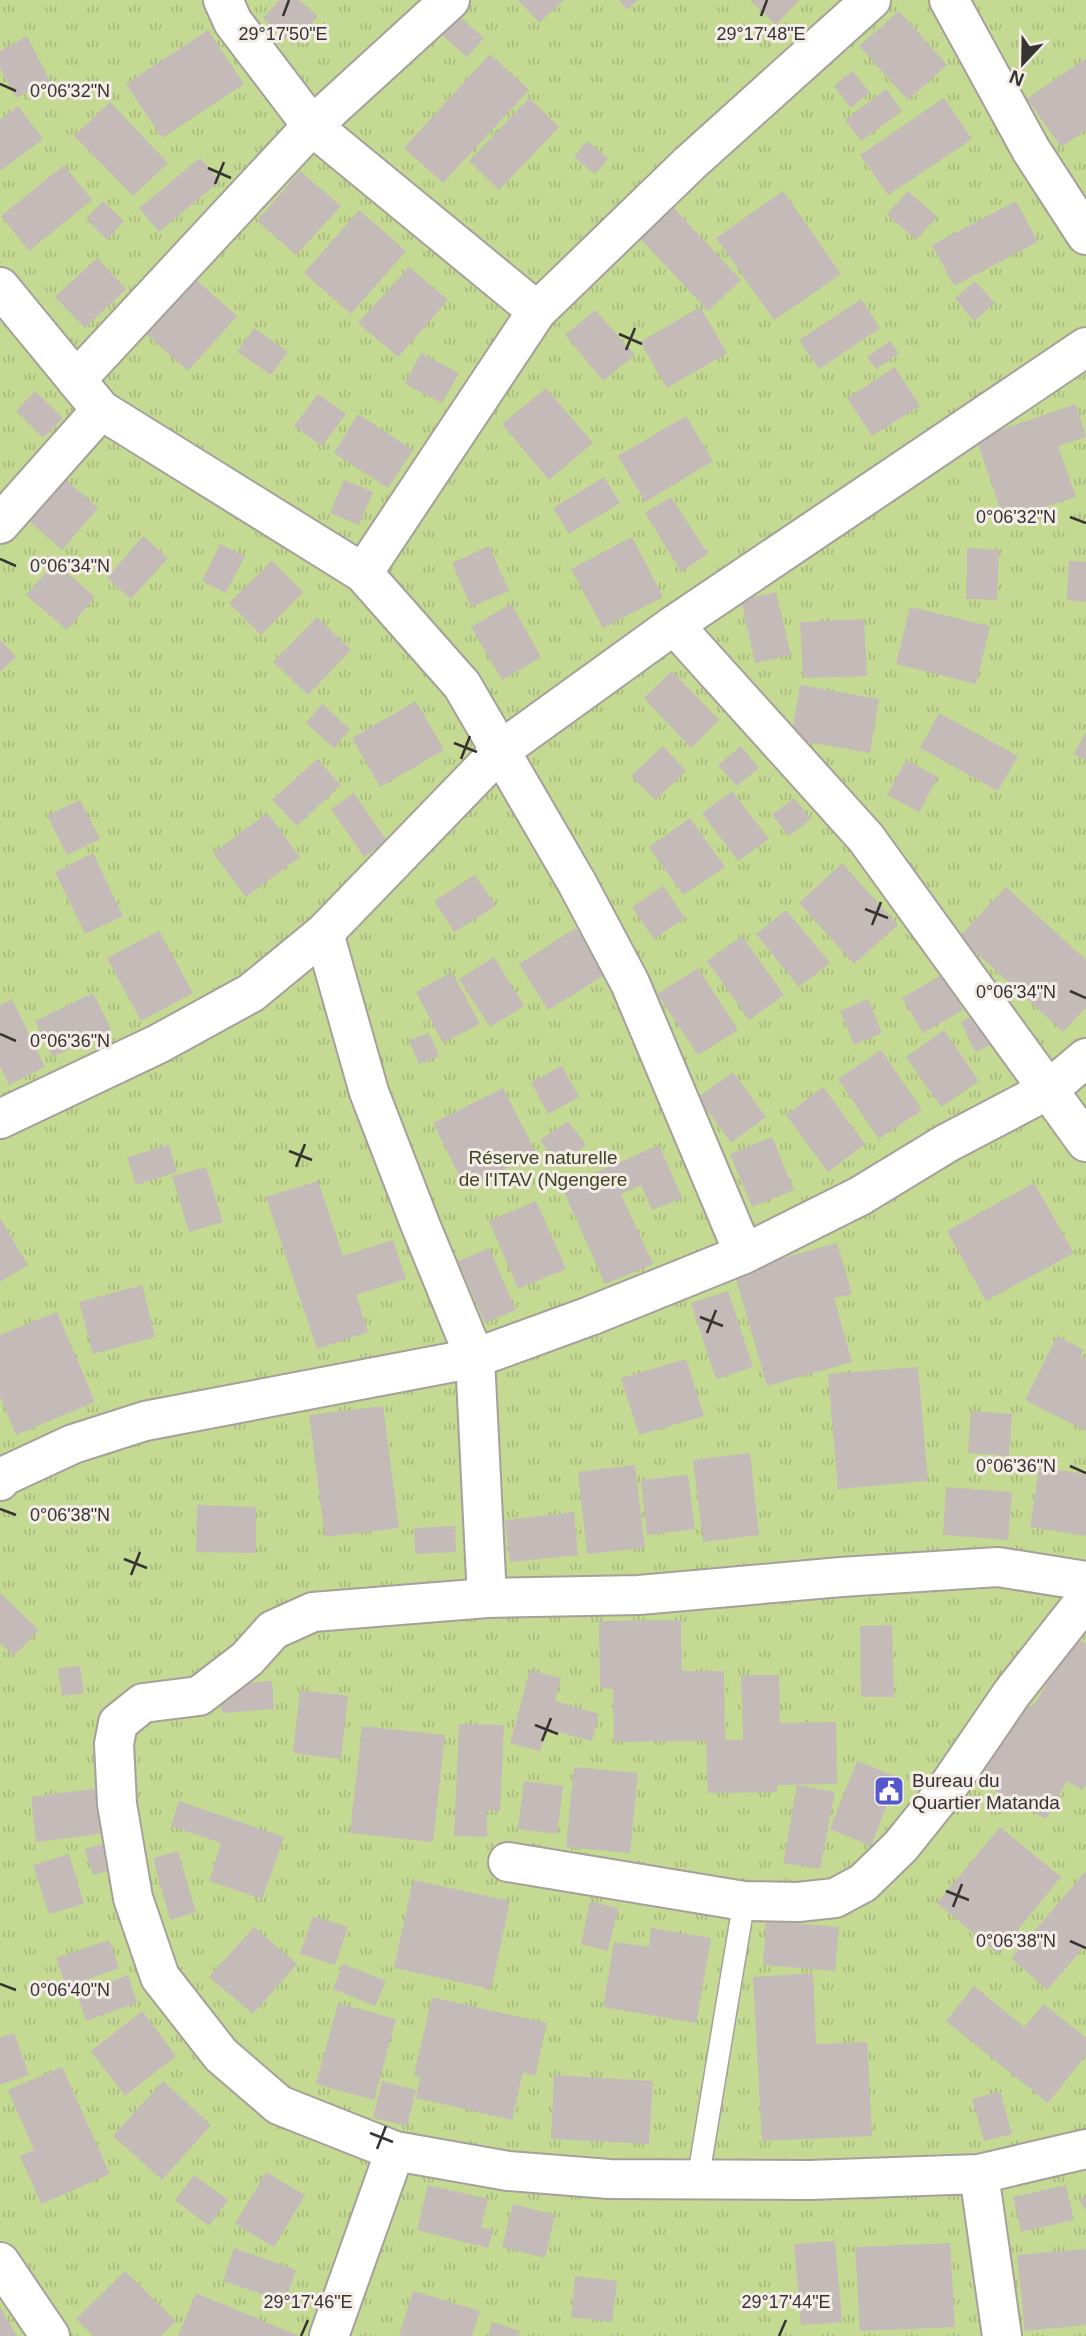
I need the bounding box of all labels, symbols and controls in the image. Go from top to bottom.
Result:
text: 29°17'50"E [238,24,328,44]
text: 29°17'48"E [716,24,806,44]
north arrow [988,28,1058,98]
text: N [1007,66,1027,91]
text: 0°06'32"N [30,81,110,101]
text: 0°06'32"N [976,507,1056,527]
text: 0°06'34"N [30,556,110,576]
text: 0°06'34"N [976,982,1056,1002]
text: 0°06'36"N [30,1031,110,1051]
park label: Réserve naturelle de l'ITAV (Ngengere [459,1147,627,1190]
text: 0°06'36"N [976,1456,1056,1476]
text: 0°06'38"N [30,1505,110,1525]
place label: Bureau du Quartier Matanda [912,1770,1060,1813]
public building icon: Bureau du Quartier Matanda [872,1774,906,1808]
text: 0°06'38"N [976,1931,1056,1951]
text: 0°06'40"N [30,1980,110,2000]
text: 29°17'46"E [263,2292,353,2312]
text: 29°17'44"E [741,2292,831,2312]

